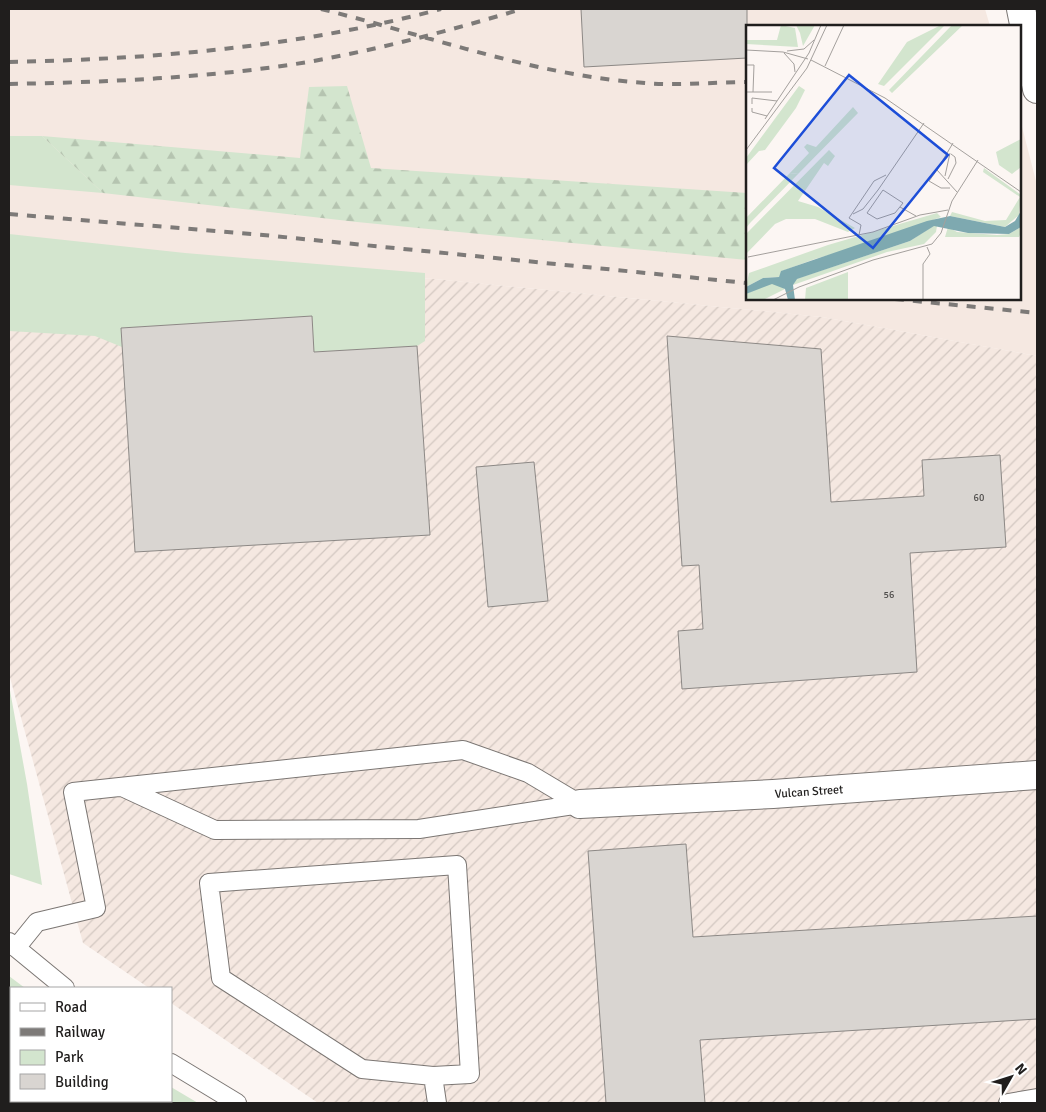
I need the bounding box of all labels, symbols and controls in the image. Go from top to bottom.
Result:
inset map [746,25,1021,300]
house number: 60 [974,492,984,504]
house number: 56 [884,589,894,601]
street label: Vulcan Street [774,782,844,802]
legend [10,987,172,1102]
text: Road [55,998,87,1016]
text: Railway [55,1023,105,1041]
text: Park [55,1048,84,1066]
north arrow [986,1052,1036,1102]
text: N [1011,1060,1030,1078]
text: Building [55,1073,109,1091]

